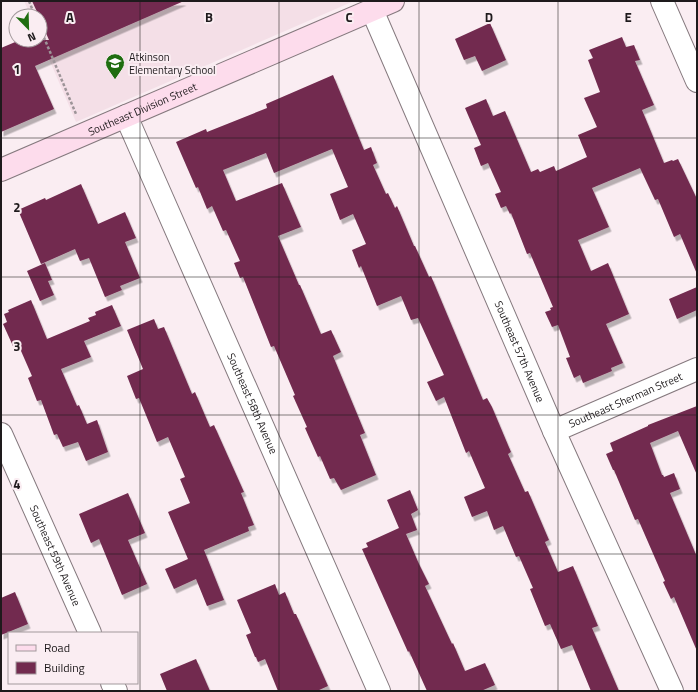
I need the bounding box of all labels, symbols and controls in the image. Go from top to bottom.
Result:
text: A [66,7,74,27]
text: B [205,7,213,27]
text: C [345,7,353,27]
text: D [485,7,493,27]
text: E [624,7,632,27]
north arrow [8,8,48,48]
text: N [25,28,39,46]
place label: Atkinson Elementary School [129,49,216,78]
school or university icon: Atkinson Elementary School [104,52,126,80]
text: 1 [13,59,21,79]
street label: Southeast Division Street [85,78,200,140]
text: 2 [13,197,21,217]
street label: Southeast 57th Avenue [491,298,549,405]
text: 3 [13,336,21,356]
street label: Southeast 58th Avenue [223,350,282,457]
street label: Southeast Sherman Street [566,368,685,432]
text: 4 [13,474,21,494]
street label: Southeast 59th Avenue [26,502,85,609]
legend [8,632,138,684]
text: Road [44,638,70,657]
text: Building [44,658,85,677]

